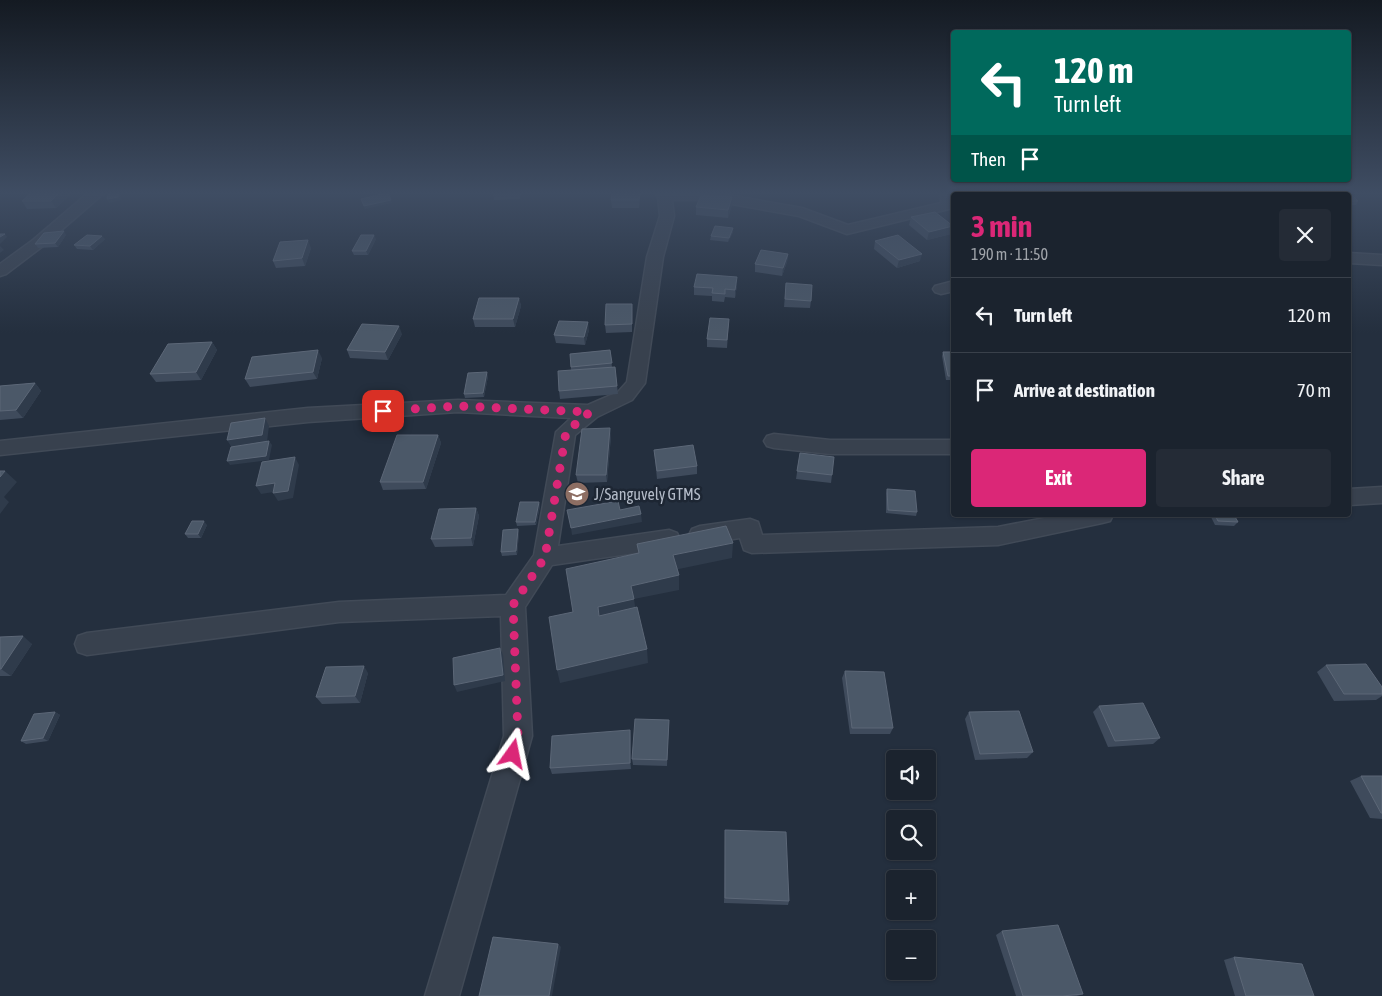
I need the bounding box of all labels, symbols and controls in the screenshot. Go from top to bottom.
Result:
icon: left [971,50,1036,115]
text: 120 m [1054,50,1133,90]
text: Turn left [1054,91,1121,117]
icon: arrive [1016,145,1044,173]
text: Then [971,148,1006,170]
text: 3 min [971,209,1032,243]
button: close [1279,209,1331,261]
text: 190 m · 11:50 [971,245,1048,263]
icon: left [971,301,999,329]
text: Turn left [1014,304,1072,326]
text: 120 m [1288,304,1331,326]
icon: arrive [971,376,999,404]
text: Arrive at destination [1014,379,1155,401]
text: 70 m [1297,379,1331,401]
pin [362,390,404,432]
icon: arrive [369,397,397,425]
button: Exit [971,449,1146,507]
button: Share [1156,449,1331,507]
school or university icon: J/Sanguvely GTMS [564,481,590,507]
place label: J/Sanguvely GTMS [594,485,701,504]
position arrow [486,727,538,779]
map controls [886,750,936,980]
button: sound [886,750,936,800]
button: search [886,810,936,860]
button: + [886,870,936,920]
button: − [886,930,936,980]

